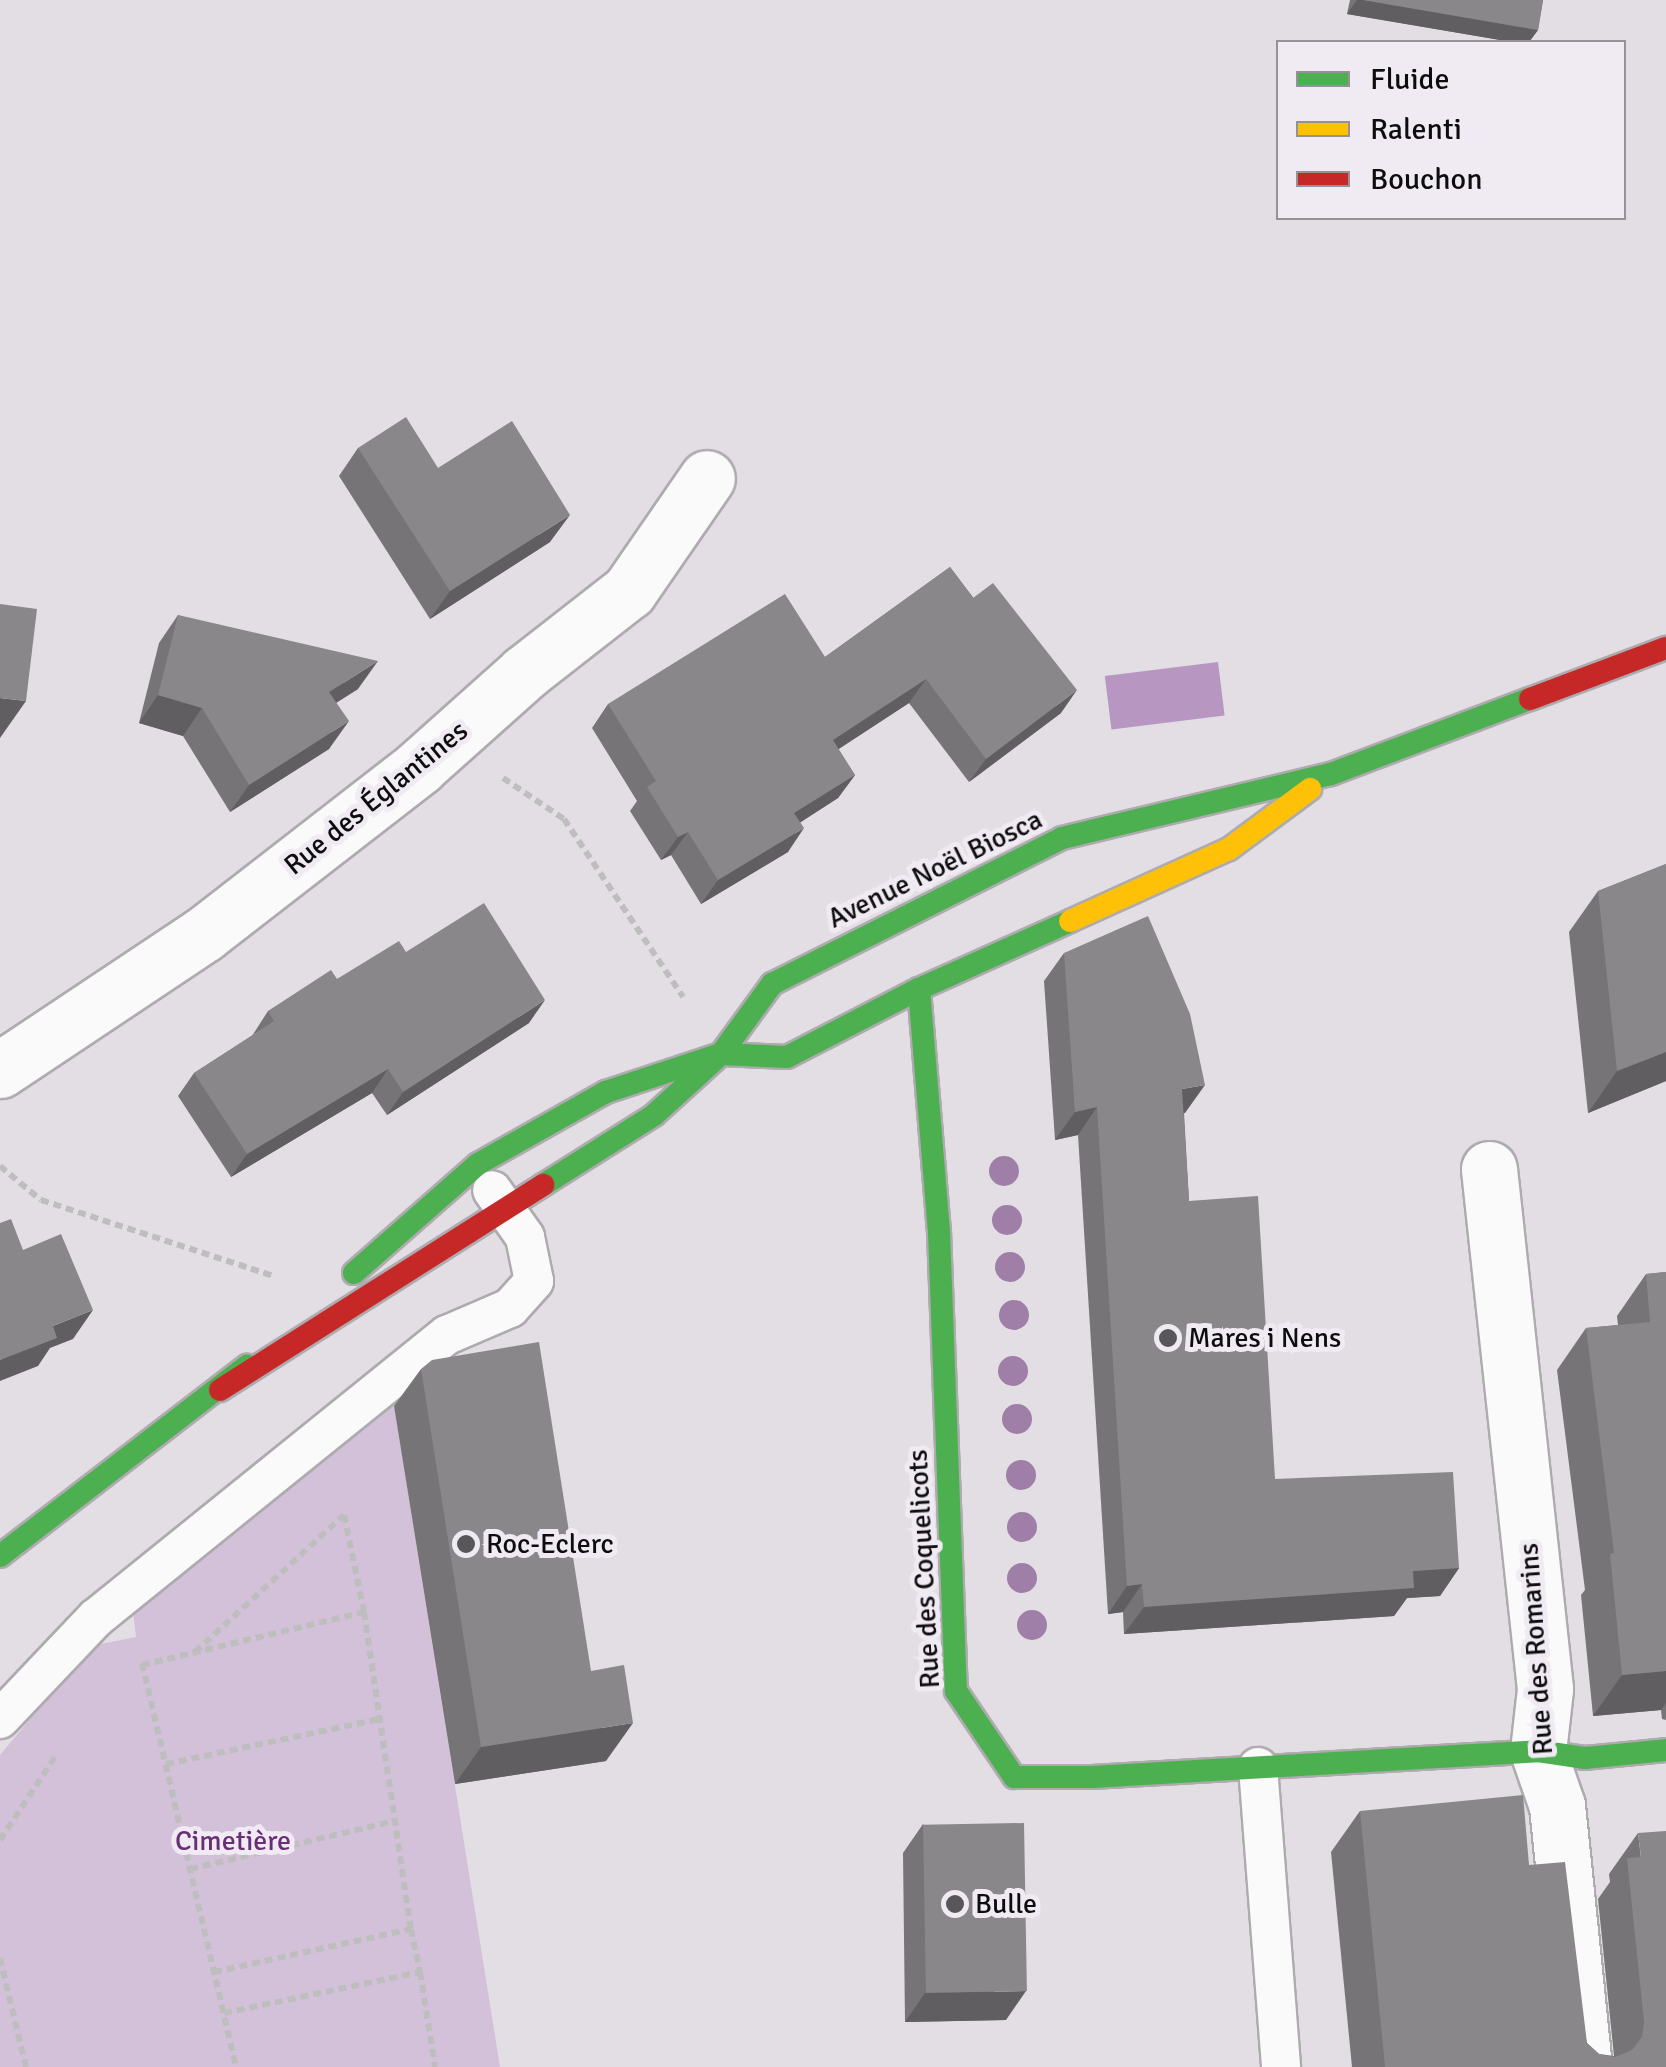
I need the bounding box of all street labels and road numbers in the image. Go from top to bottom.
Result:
street label: Rue des Églantines [278,714,474,882]
street label: Avenue Noël Biosca [822,803,1048,935]
street label: Rue des Coquelicots [901,1449,947,1689]
street label: Rue des Romarins [1512,1542,1560,1756]

